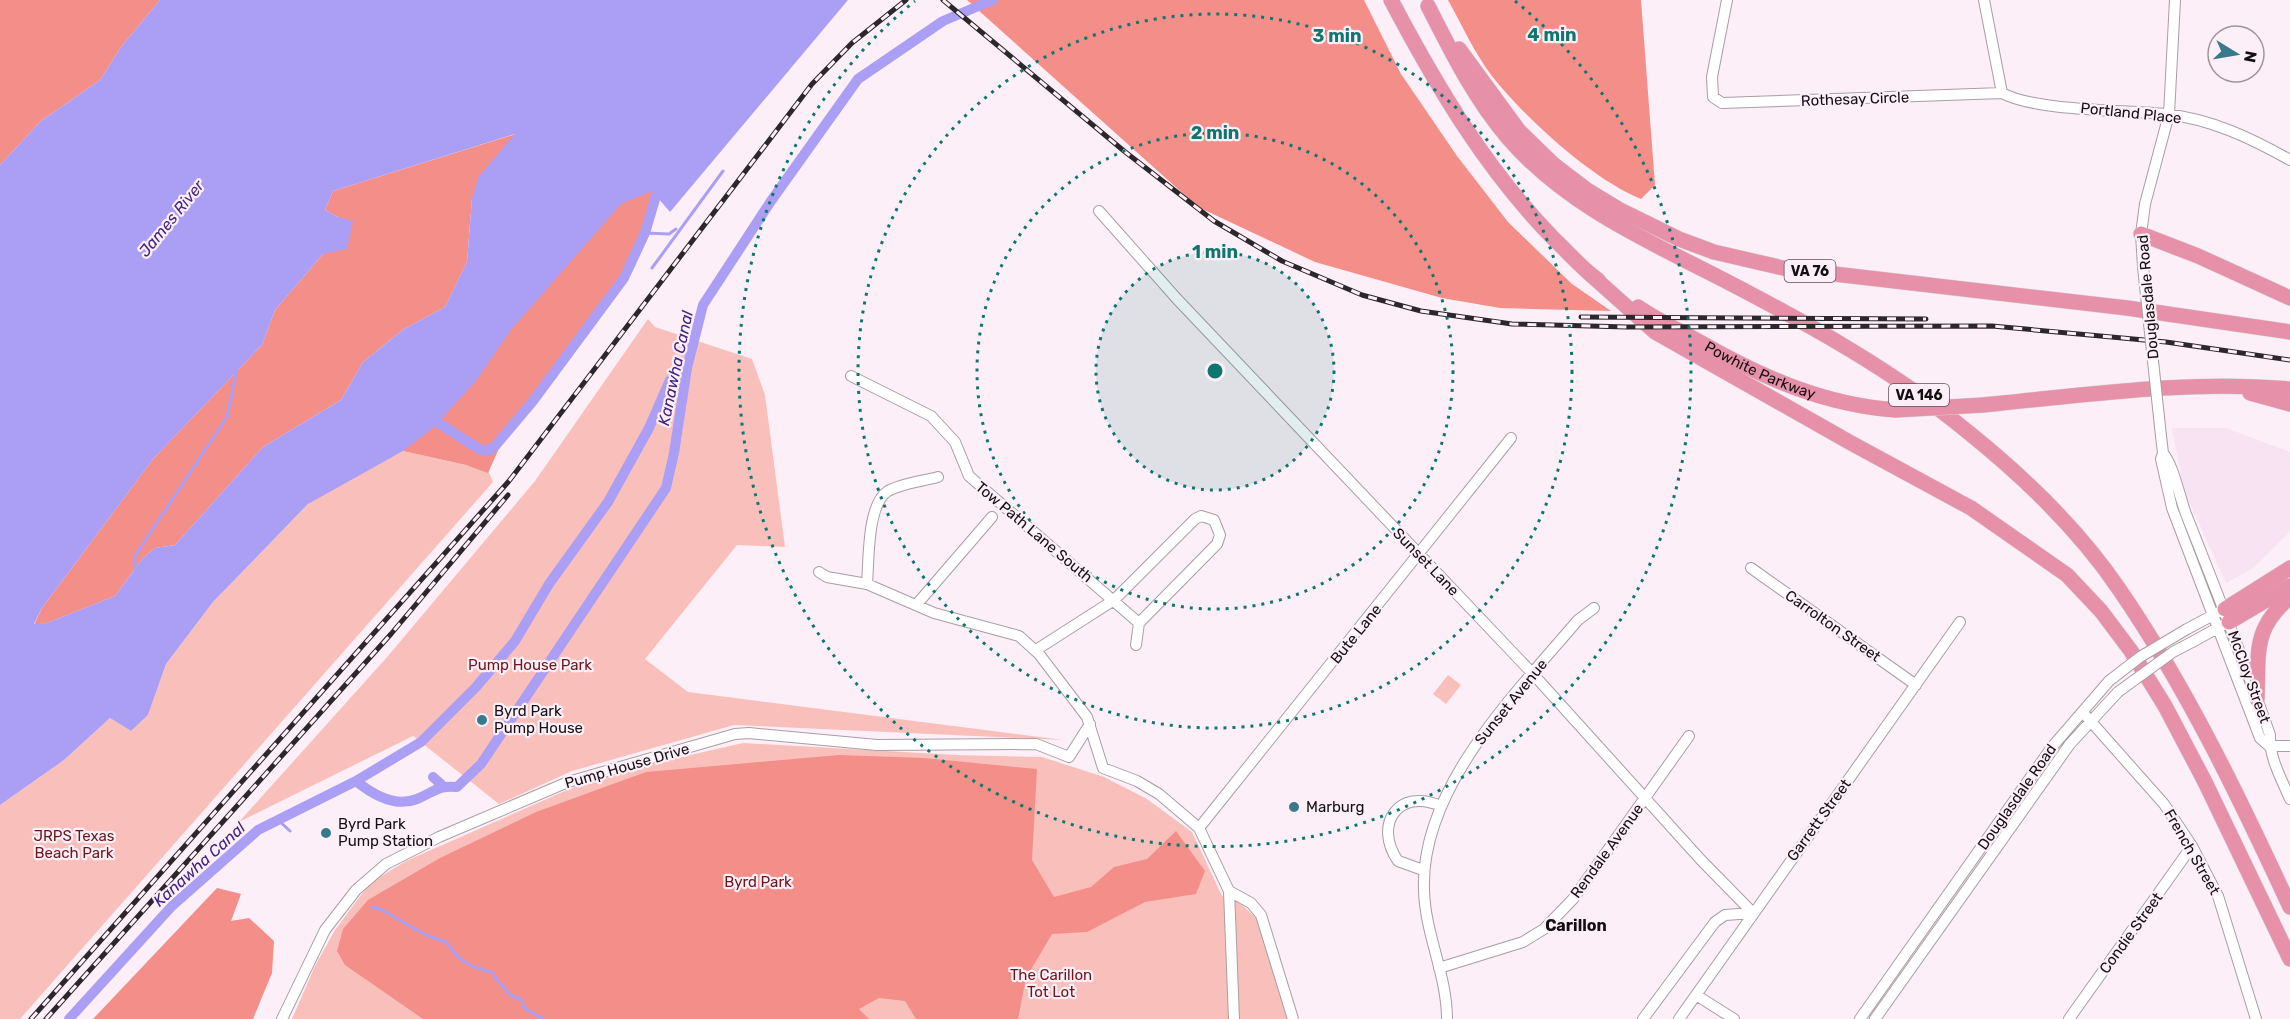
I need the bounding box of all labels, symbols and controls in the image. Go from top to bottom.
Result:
text: 4 min [1527,24,1577,46]
north arrow [2206,24,2266,84]
text: 3 min [1313,25,1361,47]
text: N [2240,49,2261,64]
street label: Rothesay Circle [1800,88,1910,110]
street label: Portland Place [2080,99,2182,127]
text: 2 min [1191,122,1239,144]
water label: James River [135,176,209,260]
street label: Douglasdale Road [2134,234,2162,360]
text: 1 min [1192,241,1238,263]
road number: VA 76 [1784,260,1836,282]
water label: Kanawha Canal [654,308,697,427]
street label: Powhite Parkway [1701,338,1818,403]
centre of rings [1205,361,1225,381]
road number: VA 146 [1889,384,1949,406]
street label: Tow Path Lane South [972,478,1096,586]
street label: Sunset Lane [1389,524,1463,600]
street label: Carrolton Street [1782,586,1884,666]
street label: Bute Lane [1327,601,1385,667]
street label: McCloy Street [2224,628,2274,726]
street label: Sunset Avenue [1471,655,1551,749]
park label: Pump House Park [468,656,592,674]
place label: Byrd Park Pump House [494,702,583,737]
marker: Byrd Park Pump House [475,713,489,727]
street label: Pump House Drive [563,740,691,792]
street label: Douglasdale Road [1974,741,2060,853]
street label: Garrett Street [1783,775,1855,864]
place label: Marburg [1306,798,1364,816]
marker: Marburg [1287,800,1301,814]
street label: Rendale Avenue [1567,800,1647,902]
street label: French Street [2160,806,2224,898]
place label: Byrd Park Pump Station [338,815,433,850]
water label: Kanawha Canal [150,817,250,911]
marker: Byrd Park Pump Station [319,826,333,840]
park label: JRPS Texas Beach Park [33,827,115,862]
park label: Byrd Park [724,873,792,891]
street label: Condie Street [2096,889,2166,977]
district label: Carillon [1545,916,1607,935]
park label: The Carillon Tot Lot [1010,966,1092,1001]

